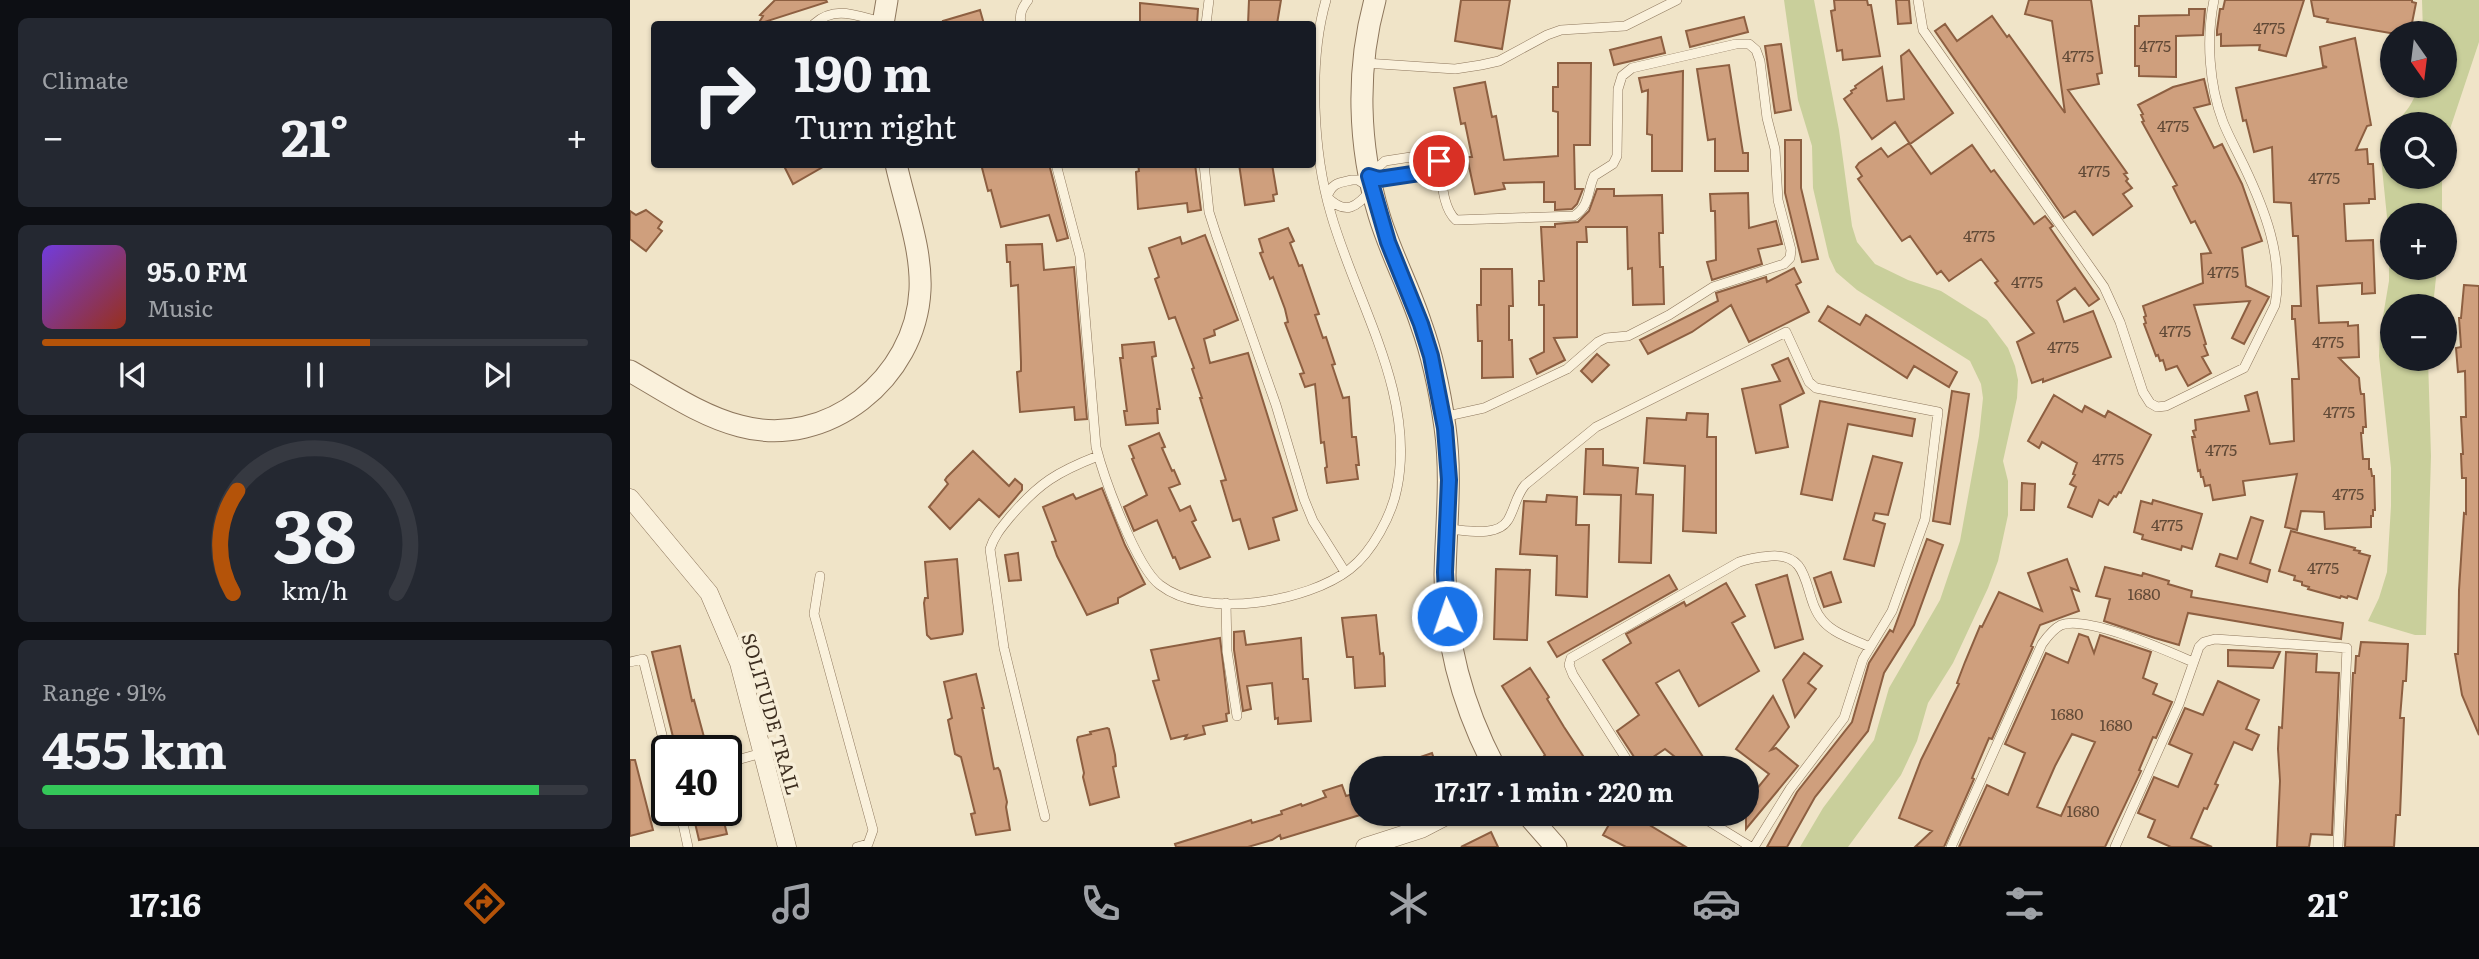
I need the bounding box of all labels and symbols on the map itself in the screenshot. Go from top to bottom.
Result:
house number: 4775 [2253,15,2285,39]
north arrow [2380,21,2457,98]
house number: 4775 [2139,33,2171,57]
house number: 4775 [2062,43,2094,67]
house number: 4775 [2157,113,2189,137]
pin [1409,131,1469,191]
house number: 4775 [2078,158,2110,182]
house number: 4775 [2308,165,2340,189]
house number: 4775 [1963,223,1995,247]
house number: 4775 [2207,259,2239,283]
house number: 4775 [2011,269,2043,293]
house number: 4775 [2159,318,2191,342]
house number: 4775 [2312,329,2344,353]
house number: 4775 [2047,334,2079,358]
house number: 4775 [2323,399,2355,423]
house number: 4775 [2205,437,2237,461]
house number: 4775 [2092,446,2124,470]
house number: 4775 [2332,481,2364,505]
house number: 4775 [2151,512,2183,536]
house number: 4775 [2307,555,2339,579]
position arrow [1410,579,1484,653]
house number: 1680 [2127,581,2161,605]
street label: SOLITUDE TRAIL [735,630,808,798]
house number: 1680 [2050,701,2084,725]
house number: 1680 [2099,712,2133,736]
speed limit sign: 40 [651,735,742,826]
house number: 1680 [2066,798,2100,822]

